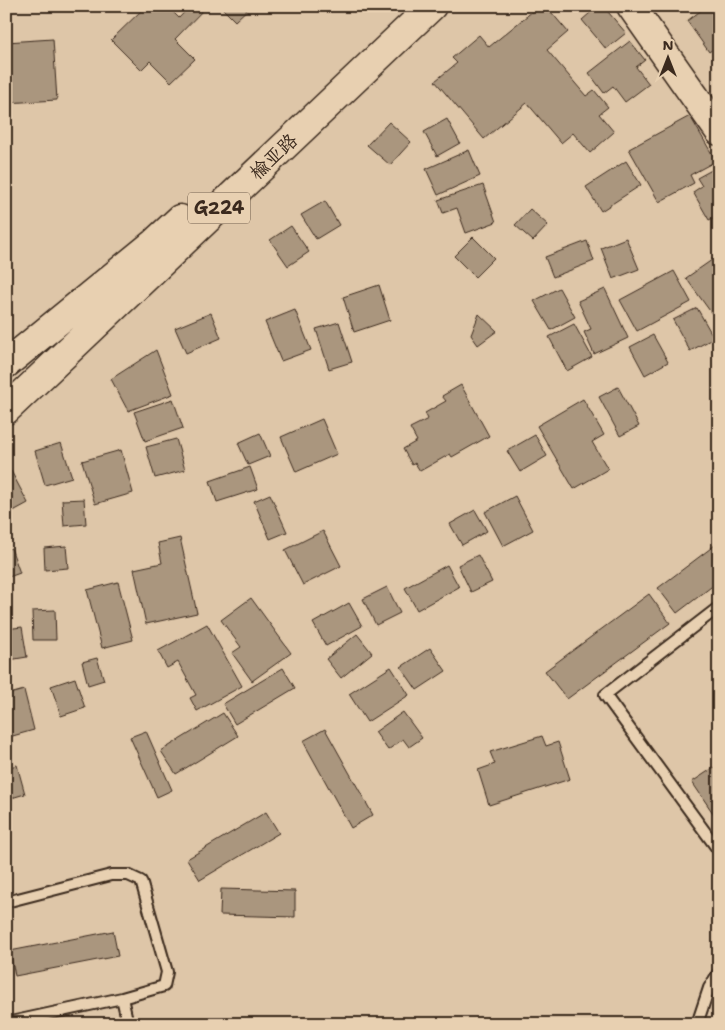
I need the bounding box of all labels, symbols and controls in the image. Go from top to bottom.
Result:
north arrow [642,32,692,82]
text: N [662,36,674,54]
street label: 榆亚路 [244,128,303,185]
road number: G224 [188,192,250,224]

